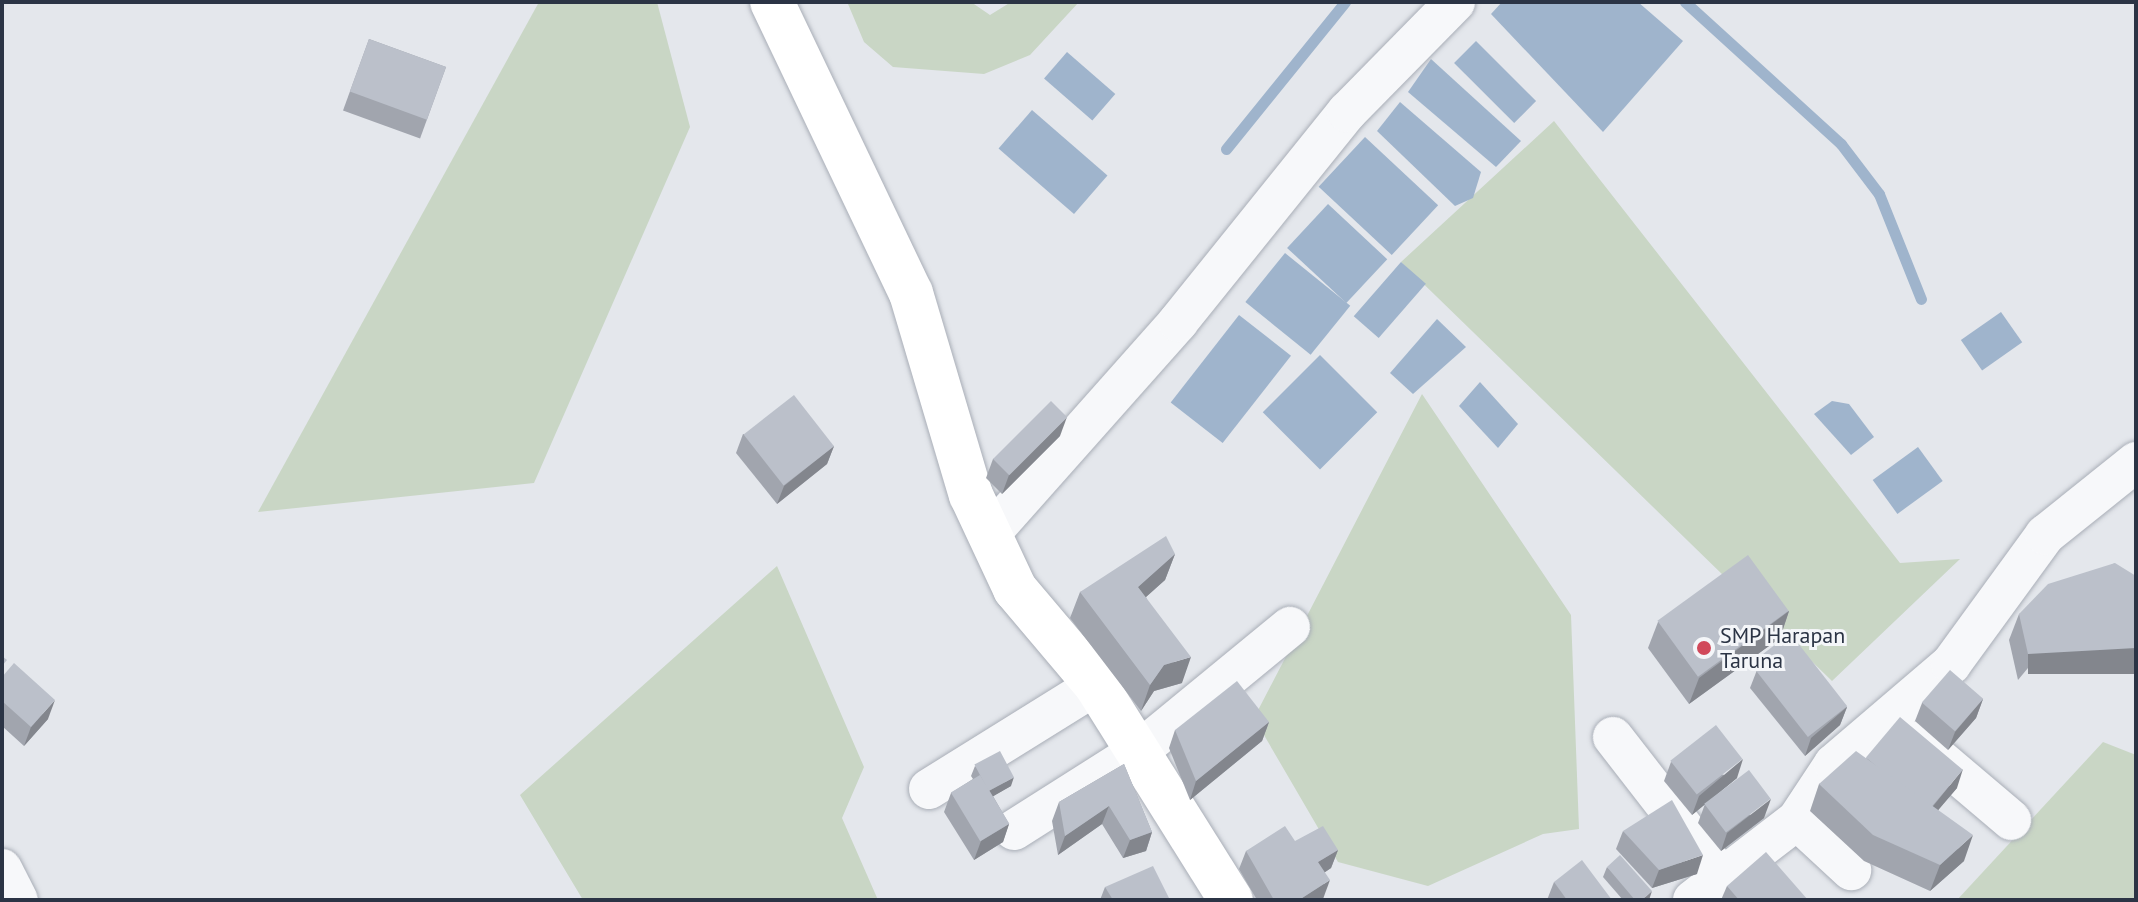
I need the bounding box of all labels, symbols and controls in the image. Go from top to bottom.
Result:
place label: SMP Harapan Taruna [1720,622,1846,674]
marker: SMP Harapan Taruna [1695,639,1713,657]

